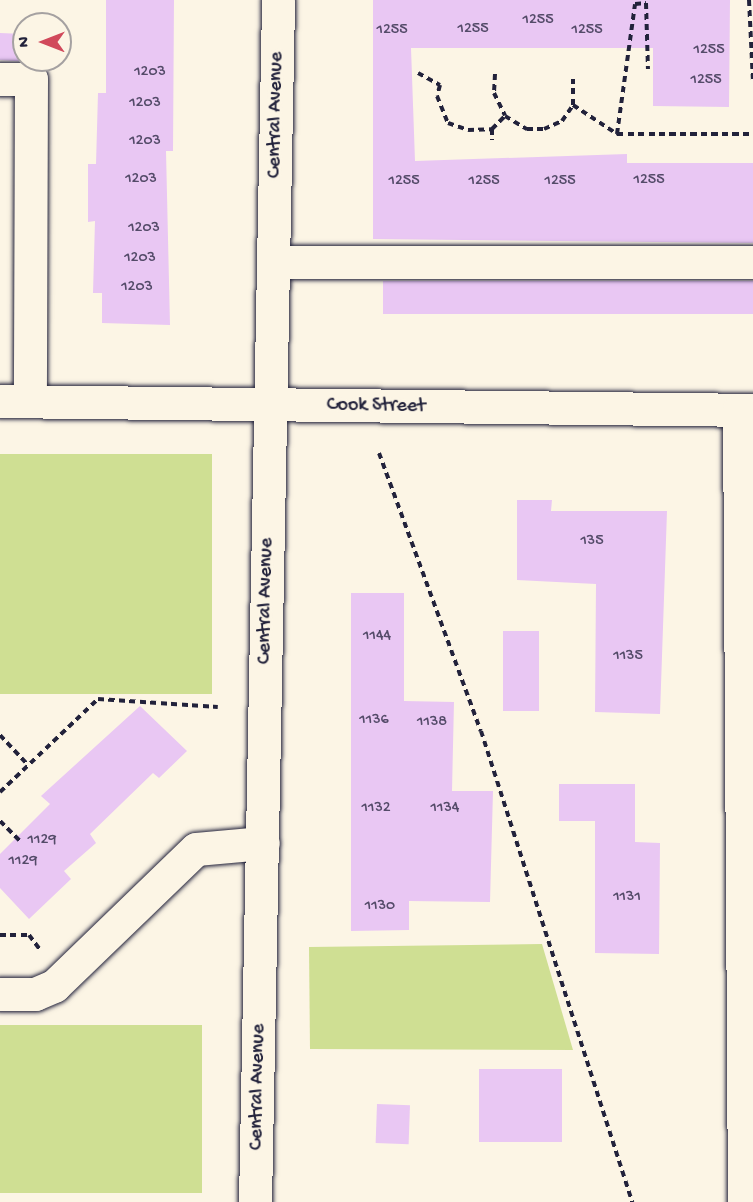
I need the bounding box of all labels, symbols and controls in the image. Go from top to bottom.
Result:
house number: 1255 [522,11,554,31]
north arrow [12,12,72,72]
house number: 1255 [457,20,489,40]
house number: 1255 [376,21,408,41]
house number: 1255 [571,21,603,41]
text: N [16,37,35,47]
house number: 1255 [693,41,725,61]
street label: Central Avenue [263,52,289,178]
house number: 1203 [134,63,166,83]
house number: 1255 [690,71,722,91]
house number: 1203 [129,94,161,114]
house number: 1203 [129,132,161,152]
house number: 1203 [125,170,157,190]
house number: 1255 [633,171,665,191]
house number: 1255 [388,172,420,192]
house number: 1255 [468,172,500,192]
house number: 1255 [544,172,576,192]
house number: 1203 [128,219,160,239]
house number: 1203 [124,249,156,269]
house number: 1203 [121,278,153,298]
street label: Cook Street [327,393,425,419]
house number: 135 [580,532,604,552]
street label: Central Avenue [253,538,279,664]
house number: 1144 [363,627,391,647]
house number: 1135 [613,647,643,667]
house number: 1136 [359,711,389,731]
house number: 1138 [417,713,447,733]
house number: 1132 [361,799,391,819]
house number: 1134 [431,799,459,819]
house number: 1129 [28,831,56,851]
house number: 1129 [9,852,37,872]
house number: 1131 [613,888,641,908]
house number: 1130 [365,897,395,917]
street label: Central Avenue [245,1024,271,1150]

